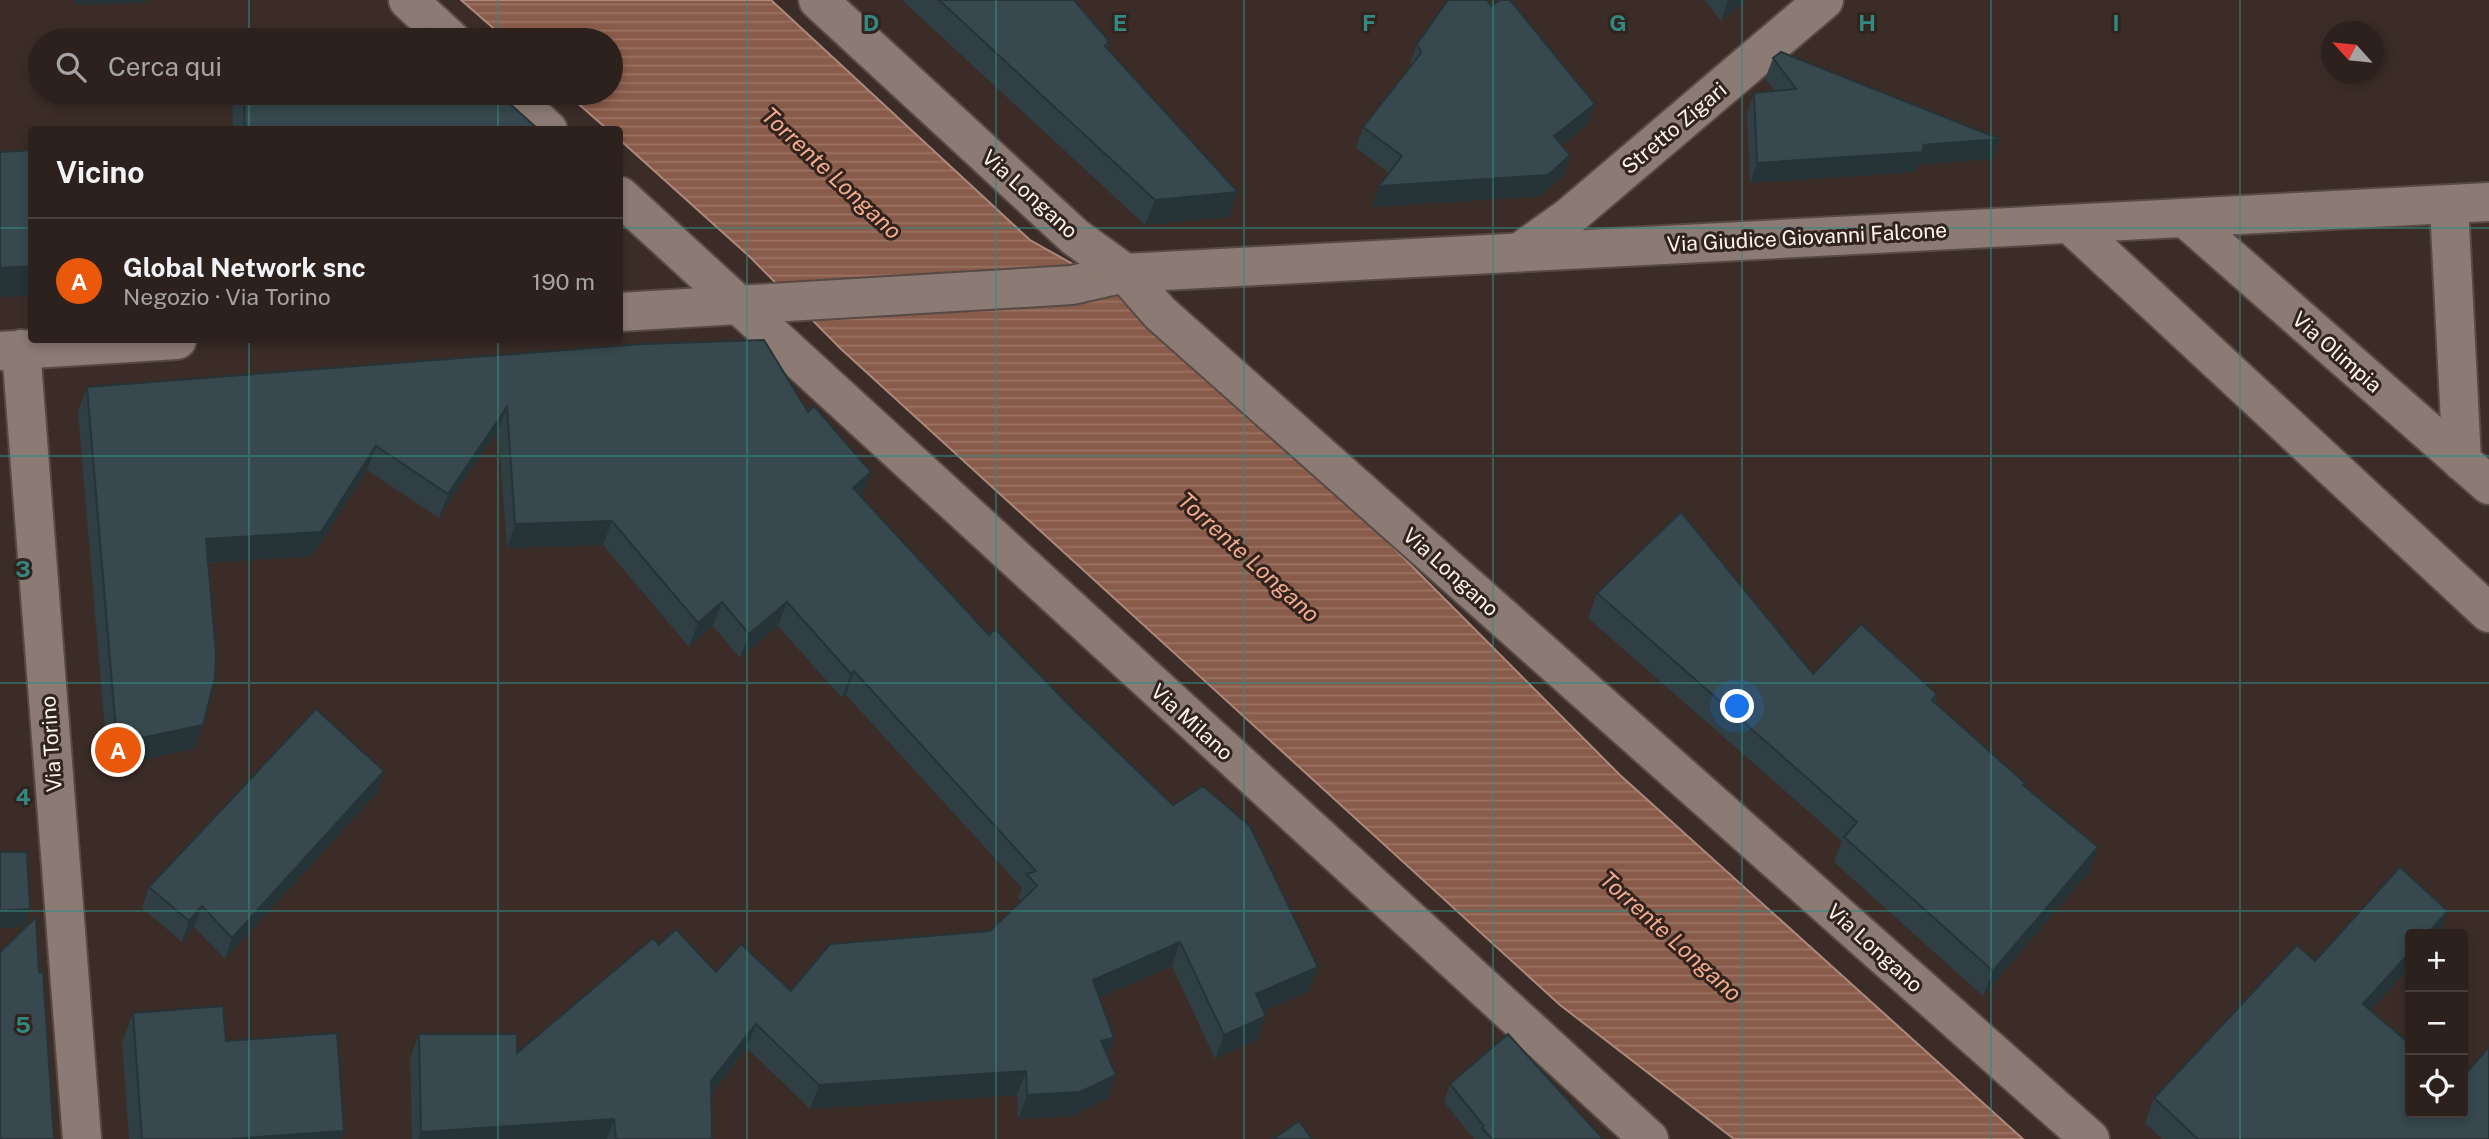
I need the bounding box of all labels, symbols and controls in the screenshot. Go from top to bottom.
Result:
text: D [863,9,879,36]
text: E [1113,9,1127,36]
text: F [1362,9,1376,36]
text: G [1609,9,1627,36]
text: H [1858,9,1876,36]
text: I [2112,9,2120,36]
north arrow [2321,21,2384,84]
search box [28,28,623,105]
icon: search [52,48,90,86]
text: Cerca qui [108,51,222,82]
street label: Stretto Zigari [1617,77,1731,179]
water label: Torrente Longano [757,101,907,245]
street label: Via Longano [977,145,1083,243]
text: Vicino [56,154,145,190]
street label: Via Giudice Giovanni Falcone [1666,217,1948,257]
text: Global Network snc [123,252,366,283]
text: A [71,268,87,295]
text: 190 m [532,268,595,295]
text: Negozio · Via Torino [123,283,331,310]
street label: Via Olimpia [2287,306,2387,398]
water label: Torrente Longano [1173,486,1325,628]
street label: Via Longano [1398,523,1504,621]
text: 3 [15,555,31,582]
street label: Via Milano [1146,679,1238,765]
your location [1720,689,1754,723]
street label: Via Torino [35,695,67,793]
pin: A [95,724,141,776]
text: 4 [15,783,31,810]
water label: Torrente Longano [1595,865,1747,1007]
street label: Via Longano [1822,899,1928,997]
map controls [2405,929,2468,1118]
button: + [2405,929,2468,992]
button: − [2405,992,2468,1055]
text: 5 [15,1011,31,1038]
button: locate [2405,1055,2468,1118]

